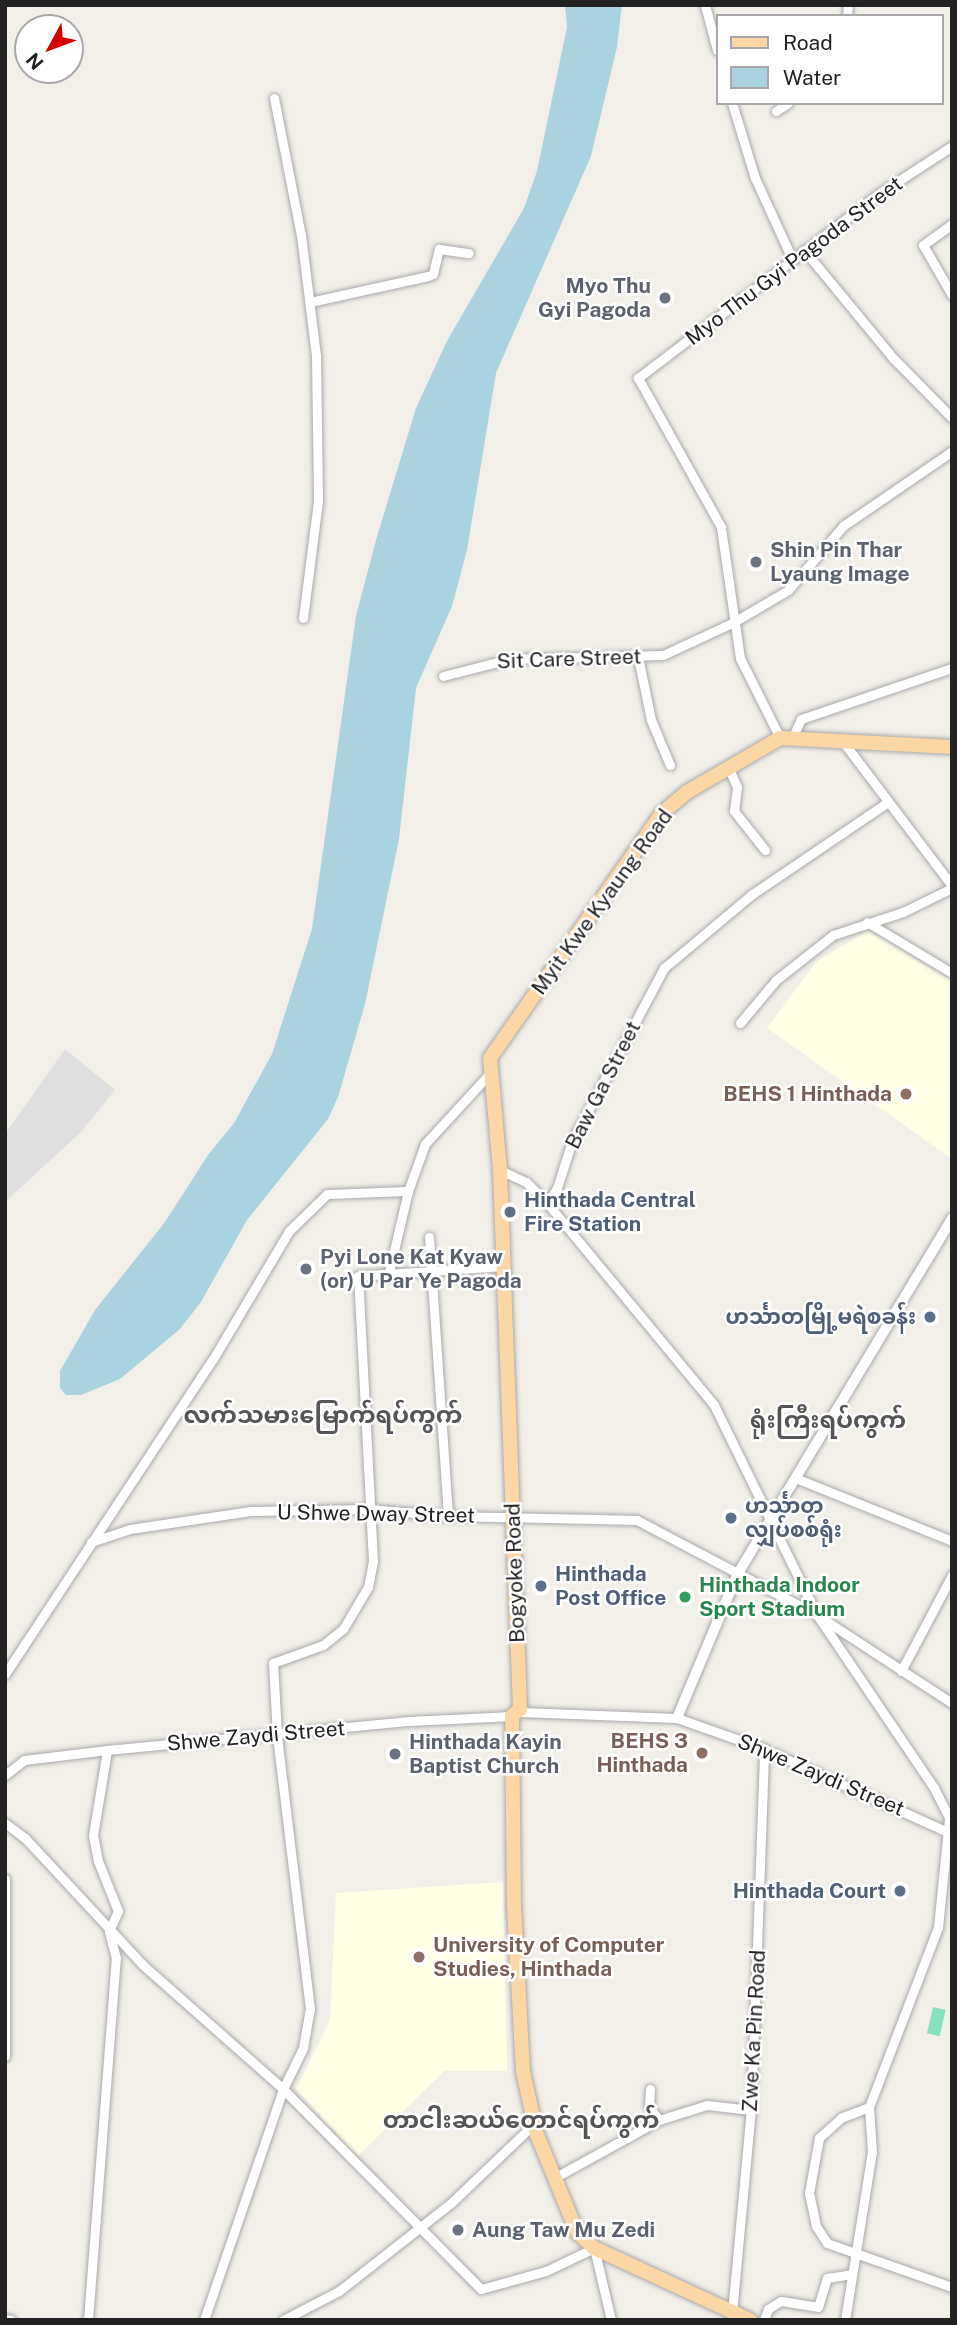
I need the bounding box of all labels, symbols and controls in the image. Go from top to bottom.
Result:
north arrow [14,14,84,84]
legend [716,14,943,105]
text: Road [783,30,833,55]
text: N [21,49,48,74]
text: Water [783,65,841,90]
street label: Myo Thu Gyi Pagoda Street [680,171,908,351]
place label: Myo Thu Gyi Pagoda [538,273,651,323]
marker: Myo Thu Gyi Pagoda [657,290,673,306]
place label: Shin Pin Thar Lyaung Image [770,537,910,587]
marker: Shin Pin Thar Lyaung Image [748,554,764,570]
street label: Sit Care Street [496,644,642,674]
street label: Myit Kwe Kyaung Road [526,804,678,1000]
street label: Baw Ga Street [560,1017,646,1153]
place label: BEHS 1 Hinthada [723,1081,892,1107]
marker: BEHS 1 Hinthada [898,1086,914,1102]
place label: Hinthada Central Fire Station [524,1187,696,1237]
marker: Hinthada Central Fire Station [502,1204,518,1220]
place label: Pyi Lone Kat Kyaw (or) U Par Ye Pagoda [320,1244,522,1294]
marker: Pyi Lone Kat Kyaw (or) U Par Ye Pagoda [298,1261,314,1277]
place label: ဟင်္သာတမြို့မရဲစခန်း [726,1304,916,1330]
marker: ဟင်္သာတမြို့မရဲစခန်း [922,1309,938,1325]
district label: လက်သမားမြောက်ရပ်ကွက် [184,1401,462,1429]
district label: ရုံးကြီးရပ်ကွက် [750,1406,906,1434]
place label: ဟင်္သာတ လျှပ်စစ်ရုံး [745,1493,842,1543]
street label: U Shwe Dway Street [277,1500,475,1528]
street label: Bogyoke Road [500,1503,530,1643]
marker: ဟင်္သာတ လျှပ်စစ်ရုံး [723,1510,739,1526]
place label: Hinthada Post Office [555,1561,666,1611]
place label: Hinthada Indoor Sport Stadium [699,1572,860,1622]
marker: Hinthada Post Office [533,1578,549,1594]
marker: Hinthada Indoor Sport Stadium [677,1589,693,1605]
street label: Shwe Zaydi Street [166,1716,346,1756]
place label: BEHS 3 Hinthada [596,1728,688,1778]
street label: Shwe Zaydi Street [734,1728,908,1822]
place label: Hinthada Kayin Baptist Church [409,1729,562,1779]
marker: BEHS 3 Hinthada [694,1745,710,1761]
marker: Hinthada Kayin Baptist Church [387,1746,403,1762]
place label: Hinthada Court [733,1878,886,1904]
marker: Hinthada Court [892,1883,908,1899]
place label: University of Computer Studies, Hinthada [433,1932,665,1982]
marker: University of Computer Studies, Hinthada [411,1949,427,1965]
street label: Zwe Ka Pin Road [737,1949,771,2113]
district label: တာငါးဆယ်တောင်ရပ်ကွက် [383,2106,659,2134]
place label: Aung Taw Mu Zedi [472,2217,655,2243]
marker: Aung Taw Mu Zedi [450,2222,466,2238]

